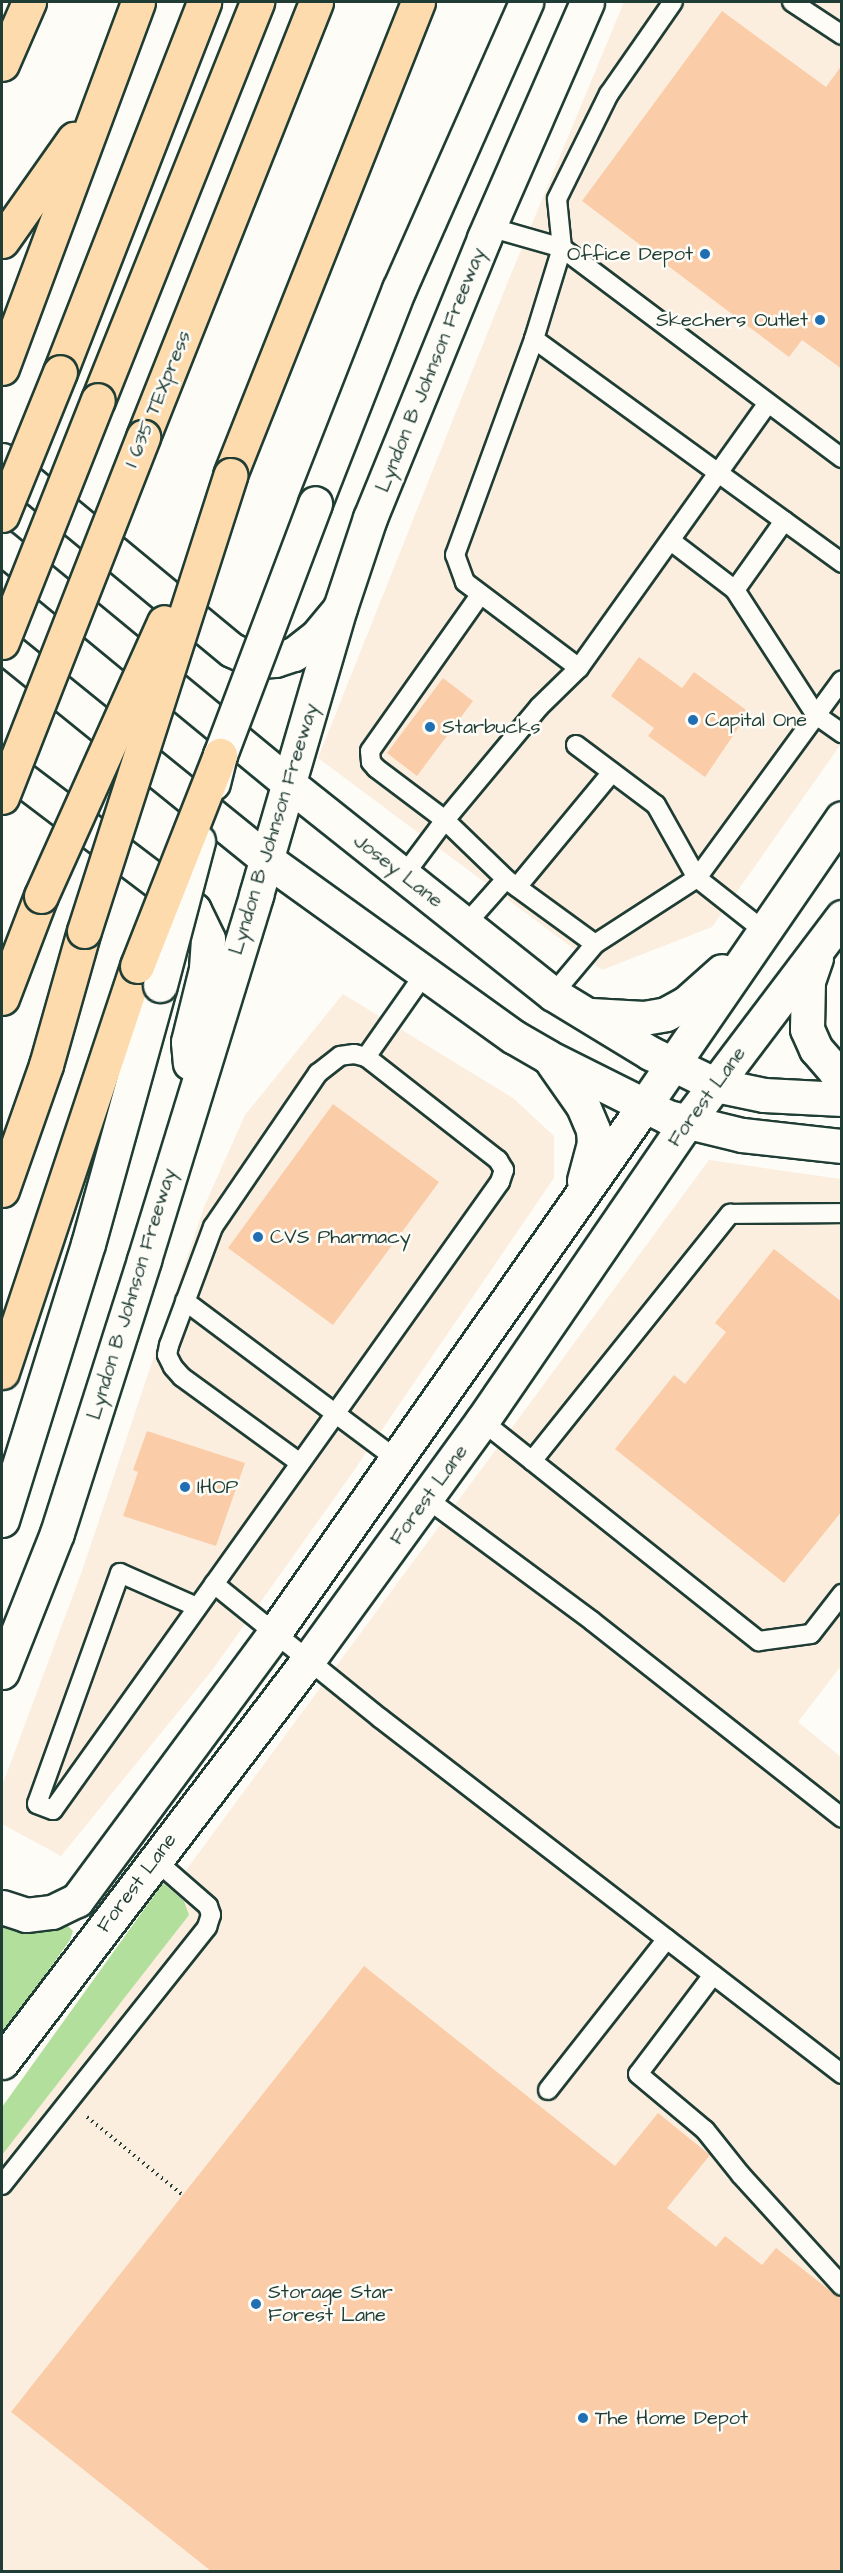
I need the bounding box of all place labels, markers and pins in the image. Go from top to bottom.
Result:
place label: Office Depot [567,242,693,266]
marker: Office Depot [698,247,712,261]
place label: Skechers Outlet [656,308,808,332]
marker: Skechers Outlet [813,313,827,327]
place label: Capital One [705,708,807,732]
marker: Capital One [686,713,700,727]
place label: Starbucks [442,715,541,739]
marker: Starbucks [423,720,437,734]
place label: CVS Pharmacy [270,1225,411,1249]
marker: CVS Pharmacy [251,1230,265,1244]
place label: IHOP [197,1475,238,1499]
marker: IHOP [178,1480,192,1494]
place label: Storage Star Forest Lane [268,2280,393,2327]
marker: Storage Star Forest Lane [249,2297,263,2311]
place label: The Home Depot [595,2406,748,2430]
marker: The Home Depot [576,2411,590,2425]

